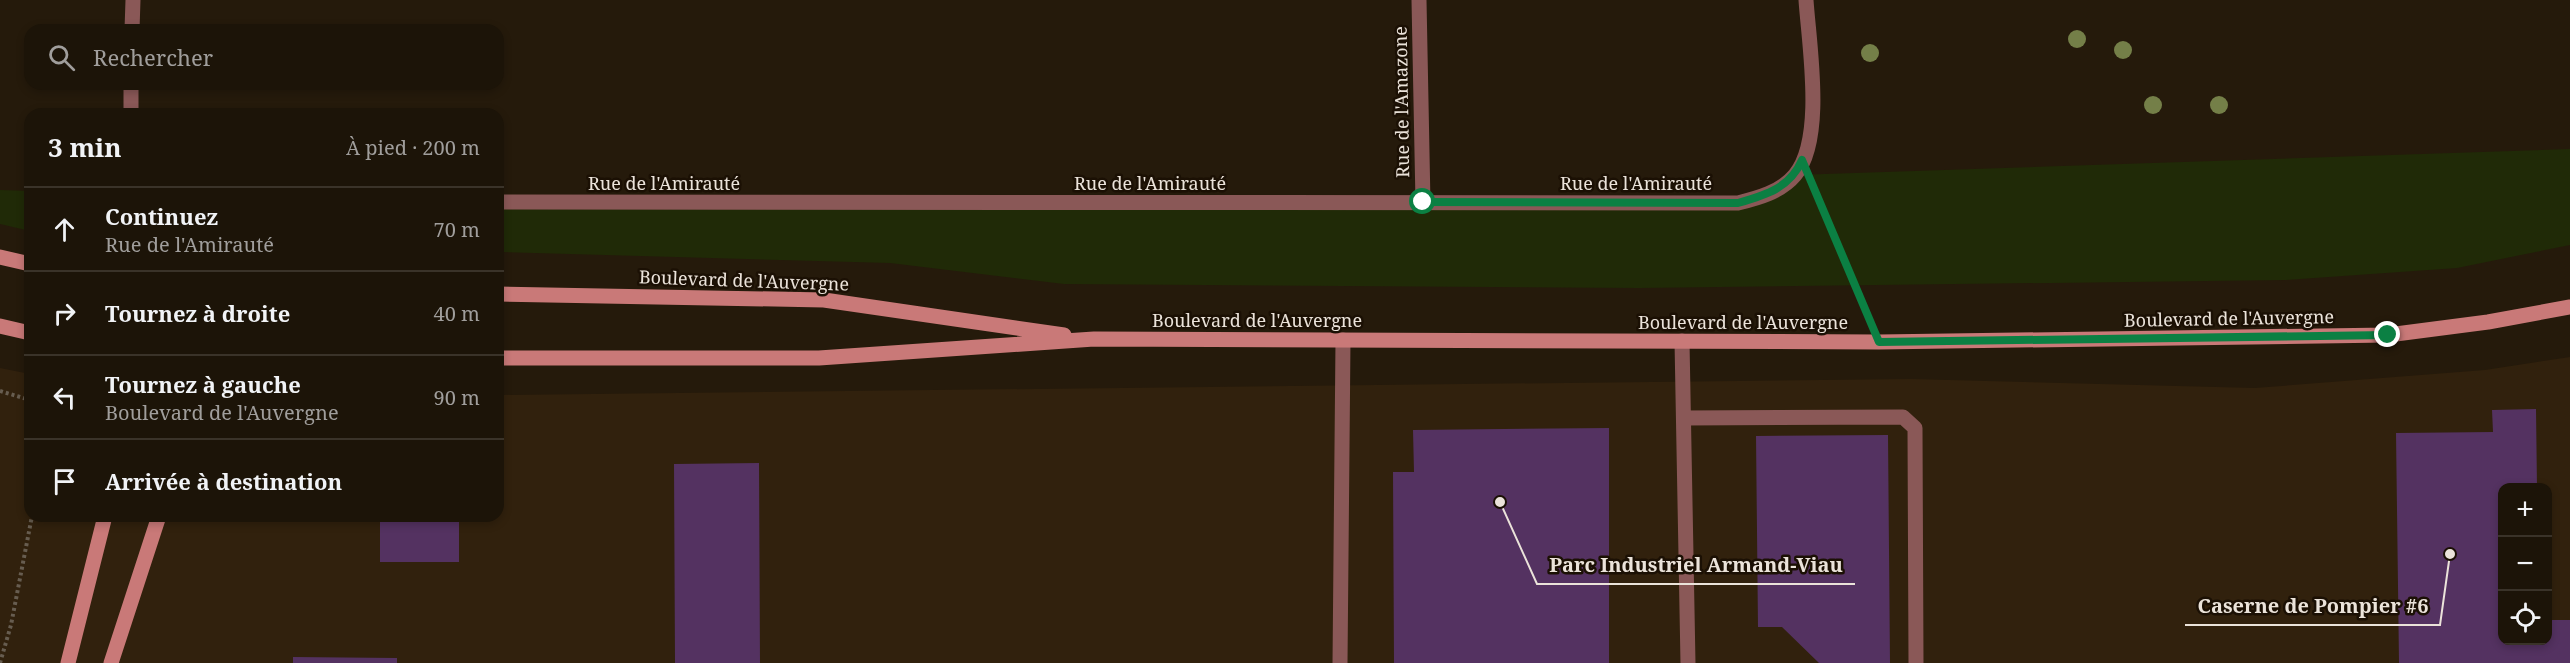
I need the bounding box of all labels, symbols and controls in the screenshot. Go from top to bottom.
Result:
search box [24,24,504,90]
street label: Rue de l'Amazone [1388,26,1414,178]
icon: search [45,41,78,74]
text: Rechercher [93,42,213,72]
text: 3 min [48,129,122,165]
text: À pied · 200 m [346,134,480,161]
street label: Rue de l'Amirauté [588,171,740,195]
street label: Rue de l'Amirauté [1074,171,1226,195]
street label: Rue de l'Amirauté [1560,171,1712,195]
route start [1409,188,1435,214]
text: Continuez [105,201,218,231]
icon: ahead [48,213,81,246]
text: 70 m [434,216,480,243]
text: Rue de l'Amirauté [105,231,274,258]
street label: Boulevard de l'Auvergne [639,264,849,296]
icon: right [48,297,81,330]
text: Tournez à droite [105,298,290,328]
text: 40 m [434,300,480,327]
street label: Boulevard de l'Auvergne [2124,304,2334,332]
street label: Boulevard de l'Auvergne [1152,308,1362,332]
street label: Boulevard de l'Auvergne [1638,310,1848,334]
route end [2374,321,2400,347]
text: Tournez à gauche [105,369,301,399]
icon: left [48,381,81,414]
text: 90 m [434,384,480,411]
text: Boulevard de l'Auvergne [105,399,339,426]
icon: arrive [48,465,81,498]
text: Arrivée à destination [105,466,342,496]
map controls [2498,483,2552,645]
button: + [2498,483,2552,537]
button: − [2498,537,2552,591]
callout: Parc Industriel Armand-Viau [1537,546,1855,584]
text: Parc Industriel Armand-Viau [1549,551,1843,578]
callout: Caserne de Pompier #6 [2185,587,2440,625]
button: locate [2498,591,2552,645]
text: Caserne de Pompier #6 [2198,592,2428,619]

